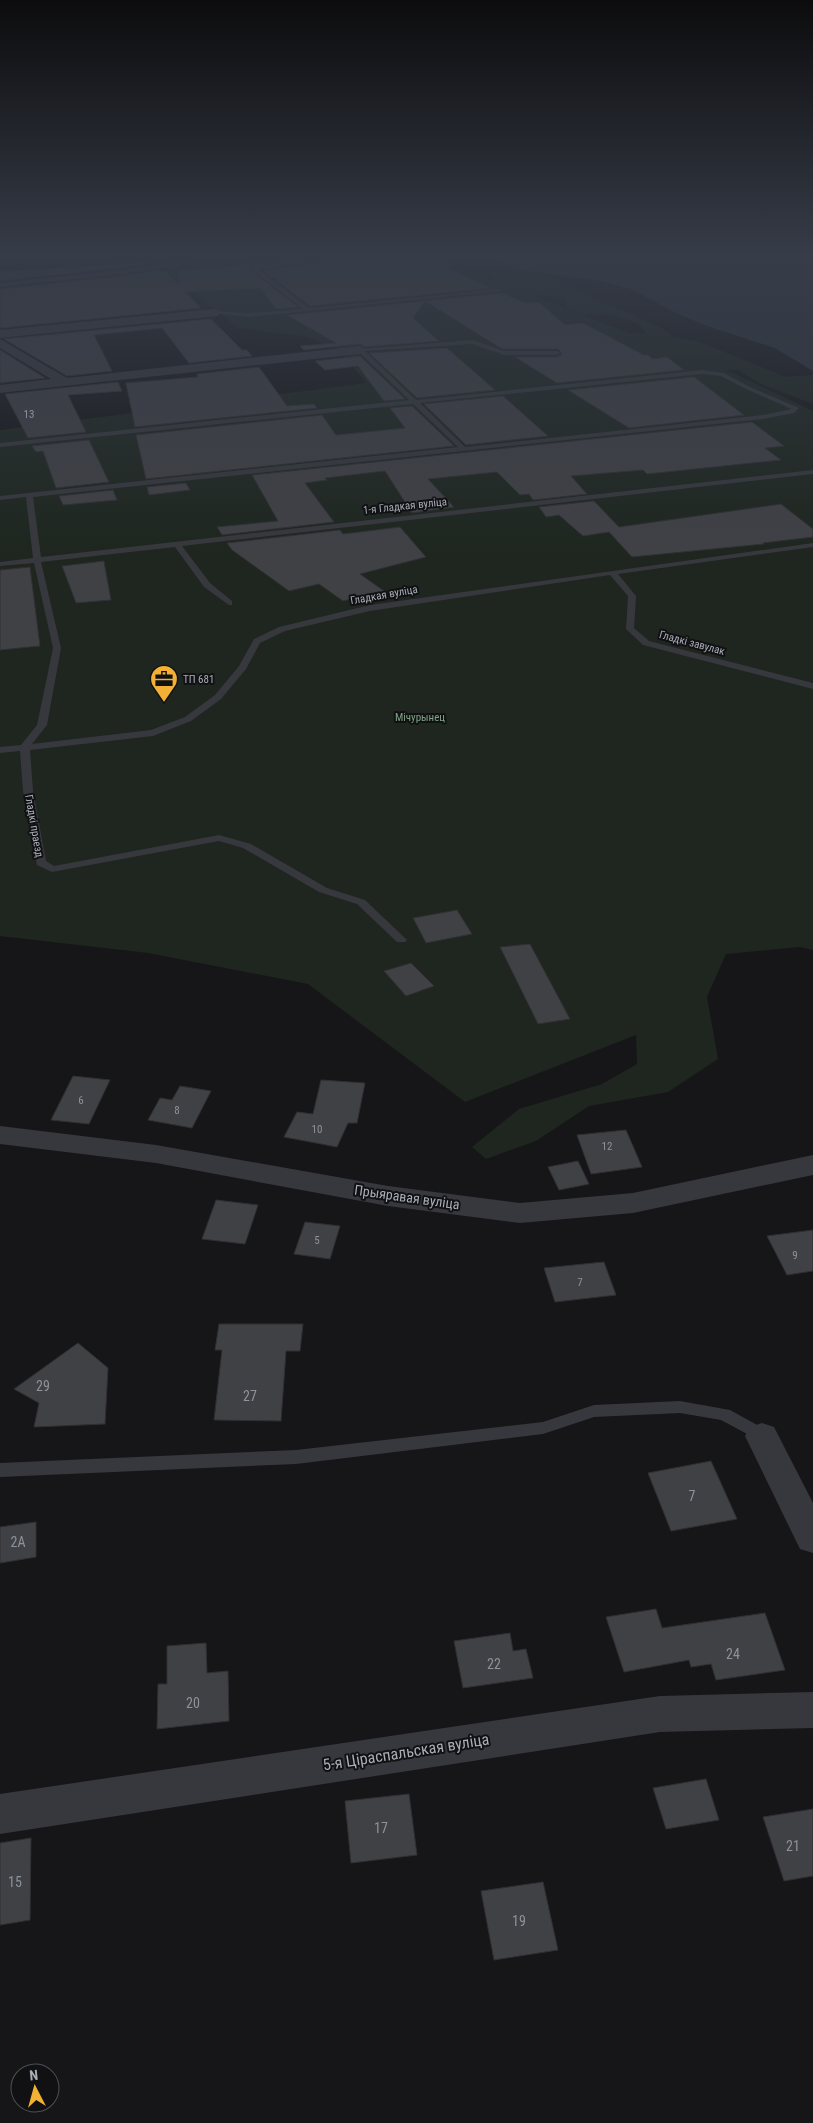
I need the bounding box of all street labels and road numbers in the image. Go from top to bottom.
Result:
street label: 1-я Гладкая вуліца [362,495,448,517]
street label: Гладкая вуліца [349,583,419,607]
street label: Гладкі завулак [658,628,727,658]
street label: Гладкі праезд [22,794,46,858]
street label: Прыяравая вуліца [353,1182,461,1212]
street label: 5-я Ціраспальская вуліца [322,1729,490,1775]

